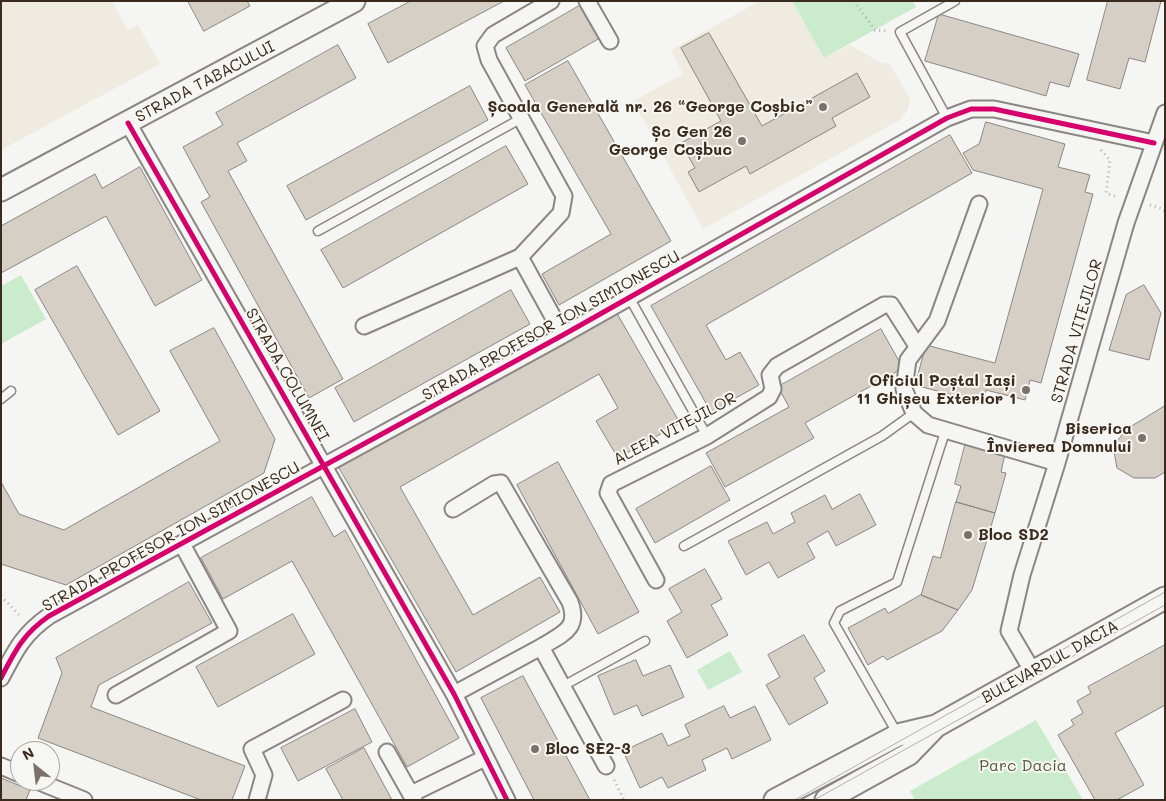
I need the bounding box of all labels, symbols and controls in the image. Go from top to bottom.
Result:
street label: STRADA TABACULUI [132,37,278,127]
place label: Școala Generală nr. 26 “George Coșbic” [487,97,813,117]
marker: Școala Generală nr. 26 “George Coșbic” [817,101,829,113]
place label: Șc Gen 26 George Coșbuc [609,122,732,160]
marker: Șc Gen 26 George Coșbuc [736,135,748,147]
street label: STRADA PROFESOR ION SIMIONESCU [419,247,683,405]
street label: STRADA VITEJILOR [1047,257,1107,405]
street label: STRADA COLUMNEI [241,305,333,445]
place label: Oficiul Poștal Iași 11 Ghișeu Exterior 1 [856,371,1016,409]
marker: Oficiul Poștal Iași 11 Ghișeu Exterior 1 [1020,384,1032,396]
street label: ALEEA VITEJILOR [610,388,740,470]
place label: Biserica Învierea Domnului [986,419,1132,457]
marker: Biserica Învierea Domnului [1136,432,1148,444]
street label: STRADA PROFESOR ION SIMIONESCU [39,458,303,616]
place label: Bloc SD2 [978,525,1049,545]
marker: Bloc SD2 [962,529,974,541]
street label: BULEVARDUL DACIA [978,616,1122,708]
place label: Bloc SE2-3 [545,739,631,759]
north arrow [10,741,60,791]
text: N [19,742,37,764]
marker: Bloc SE2-3 [529,743,541,755]
park label: Parc Dacia [979,756,1067,776]

